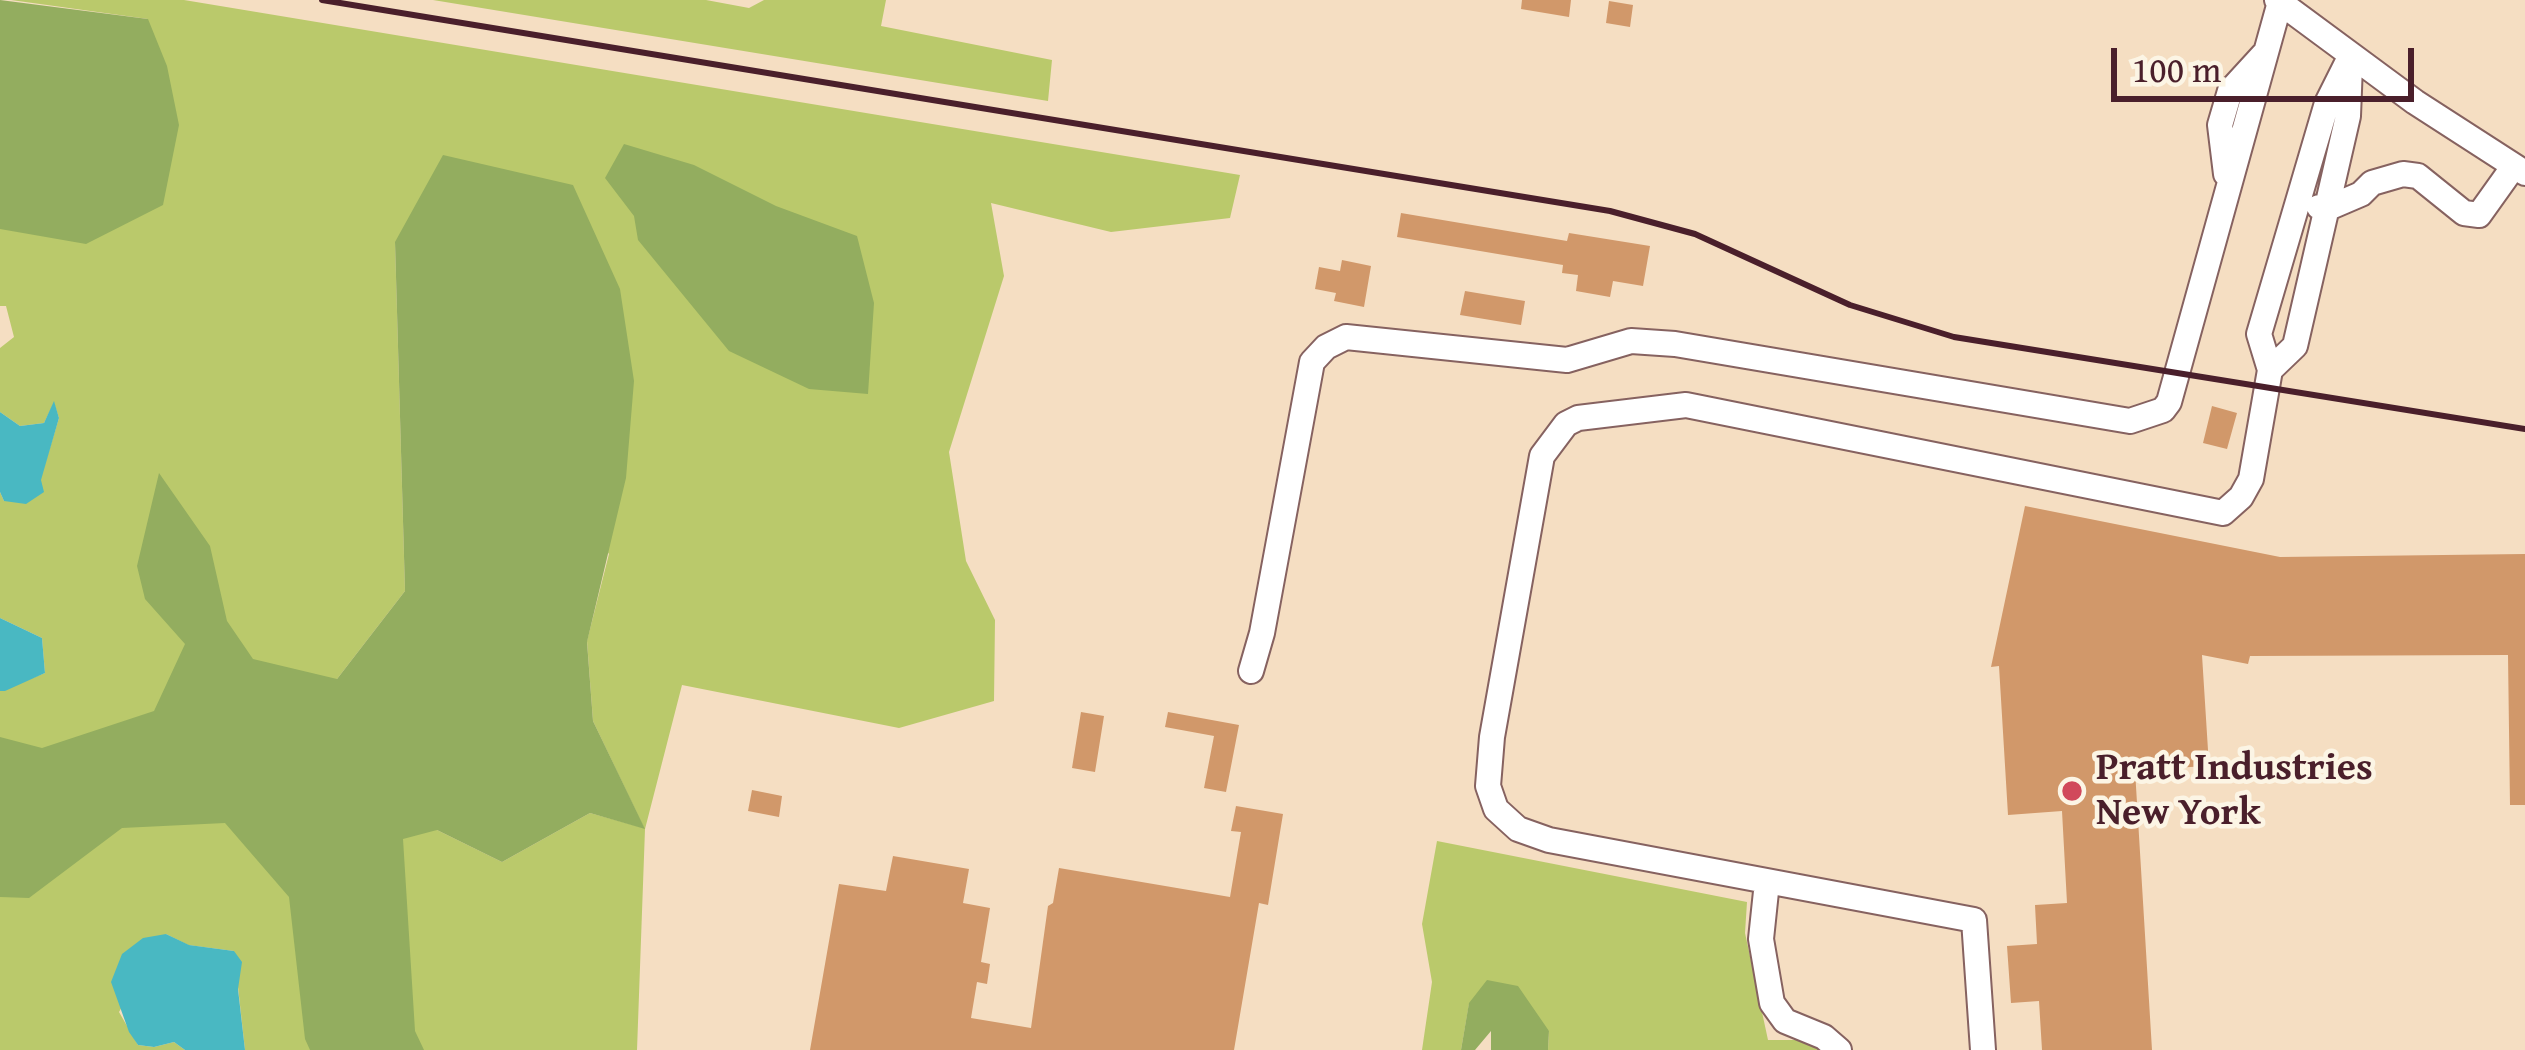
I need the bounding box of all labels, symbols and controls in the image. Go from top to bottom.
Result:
scale bar [2117,24,2420,98]
text: 100 m [2132,42,2221,95]
place label: Pratt Industries New York [2096,746,2373,837]
marker: Pratt Industries New York [2059,778,2085,804]

